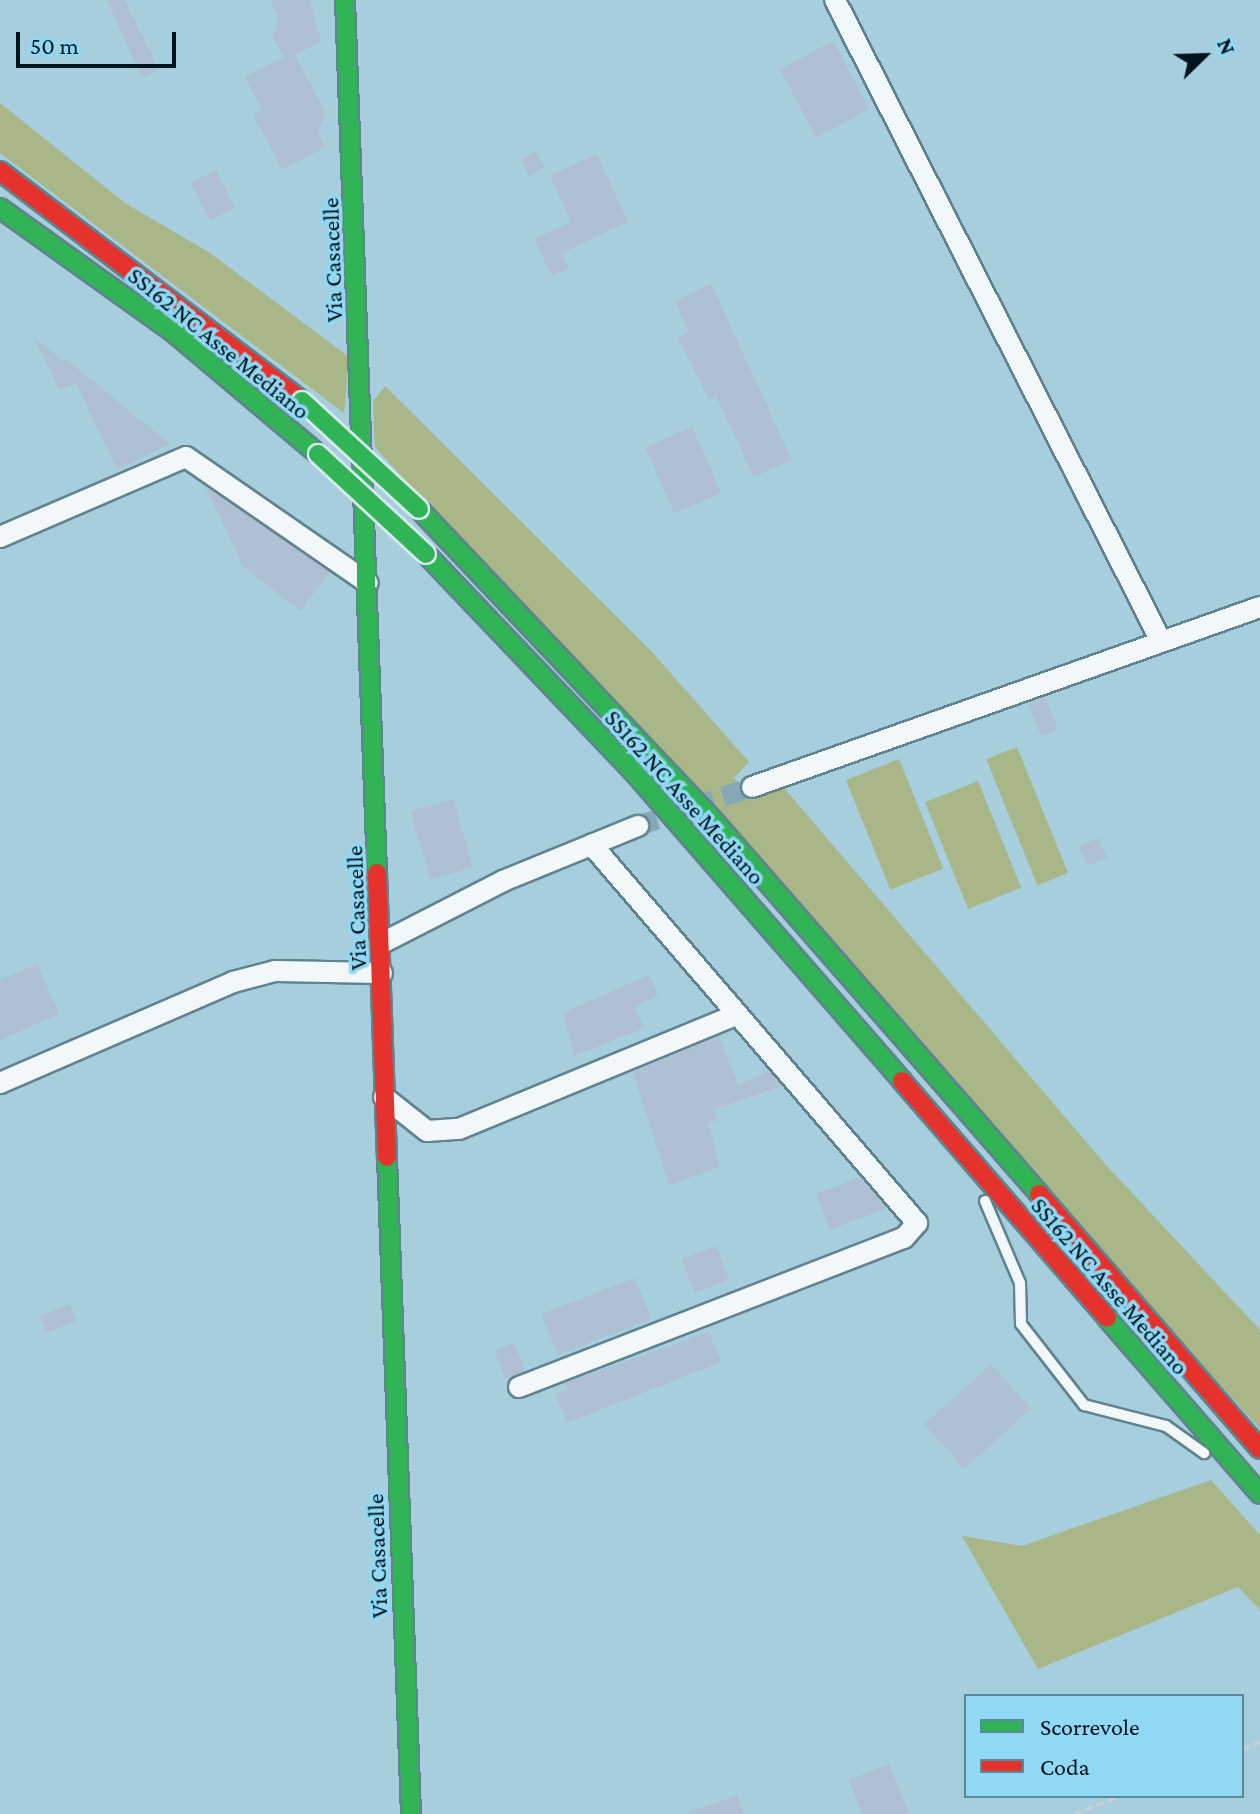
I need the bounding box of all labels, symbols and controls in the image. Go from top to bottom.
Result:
scale bar [20,16,180,66]
north arrow [1164,16,1244,96]
text: 50 m [30,32,79,59]
text: N [1212,35,1241,58]
street label: Via Casacelle [315,197,349,323]
street label: SS162 NC Asse Mediano [122,261,316,425]
street label: SS162 NC Asse Mediano [599,704,771,890]
street label: Via Casacelle [339,845,373,971]
street label: SS162 NC Asse Mediano [1025,1192,1195,1380]
street label: Via Casacelle [360,1493,394,1619]
legend [964,1694,1244,1798]
text: Scorrevole [1040,1713,1140,1740]
text: Coda [1040,1753,1090,1780]

